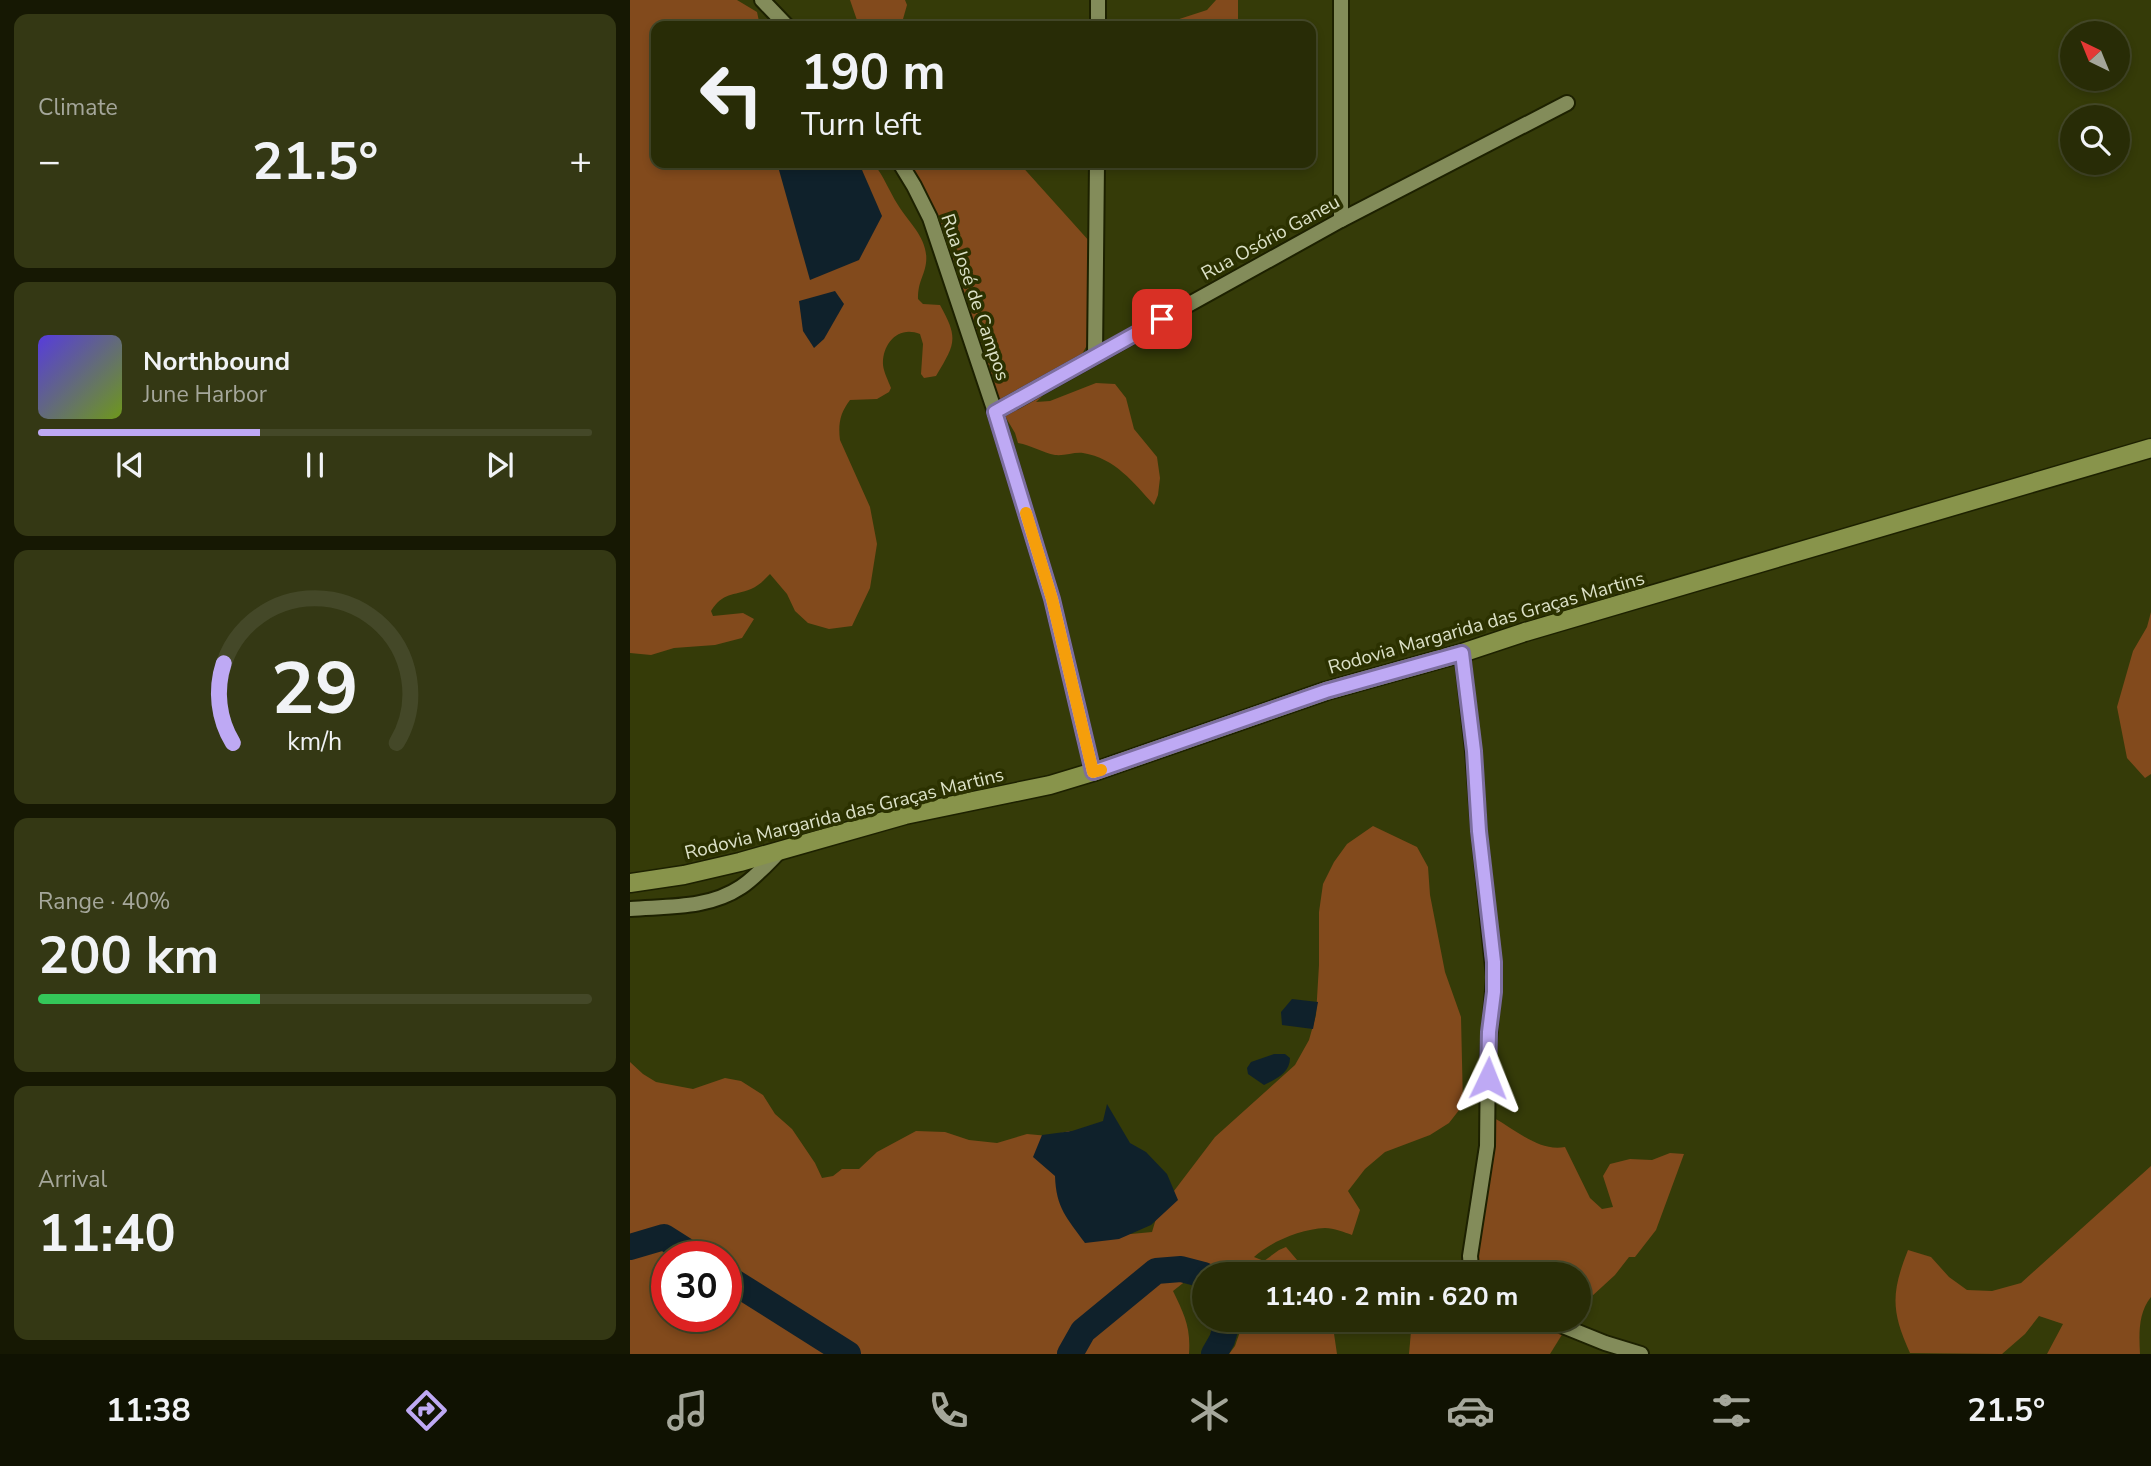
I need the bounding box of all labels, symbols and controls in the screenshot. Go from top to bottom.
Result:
north arrow [2060,21,2130,91]
map controls [2060,21,2130,175]
text: 190 m [801,39,945,106]
icon: left [686,49,777,140]
text: Climate [38,92,118,123]
text: Turn left [801,103,921,146]
button: search [2060,105,2130,175]
text: 21.5° [252,126,378,197]
text: − [38,136,61,187]
text: + [569,136,592,187]
street label: Rua Osório Ganeu [1197,189,1344,287]
street label: Rua José de Campos [934,210,1016,384]
pin [1132,289,1192,349]
icon: arrive [1143,300,1181,338]
text: Northbound [143,344,290,379]
text: June Harbor [143,379,267,410]
icon: previous [111,446,149,484]
icon: pause [296,446,334,484]
icon: next [481,446,519,484]
street label: Rodovia Margarida das Graças Martins [1325,565,1648,681]
text: 29 [271,639,359,739]
text: km/h [287,725,343,759]
street label: Rodovia Margarida das Graças Martins [682,762,1007,866]
text: Range · 40% [38,886,170,917]
text: 200 km [38,920,219,991]
position arrow [1451,1041,1525,1115]
text: Arrival [38,1164,107,1195]
text: 11:40 [38,1198,176,1269]
speed limit sign: 30 [651,1241,742,1332]
text: 11:40 · 2 min · 620 m [1265,1279,1518,1314]
icon: directions [402,1386,451,1435]
icon: music [663,1386,712,1435]
icon: phone [924,1386,973,1435]
icon: climate [1185,1386,1234,1435]
icon: car [1446,1386,1495,1435]
icon: filters [1707,1386,1756,1435]
text: 11:38 [106,1389,191,1432]
text: 21.5° [1967,1389,2045,1432]

